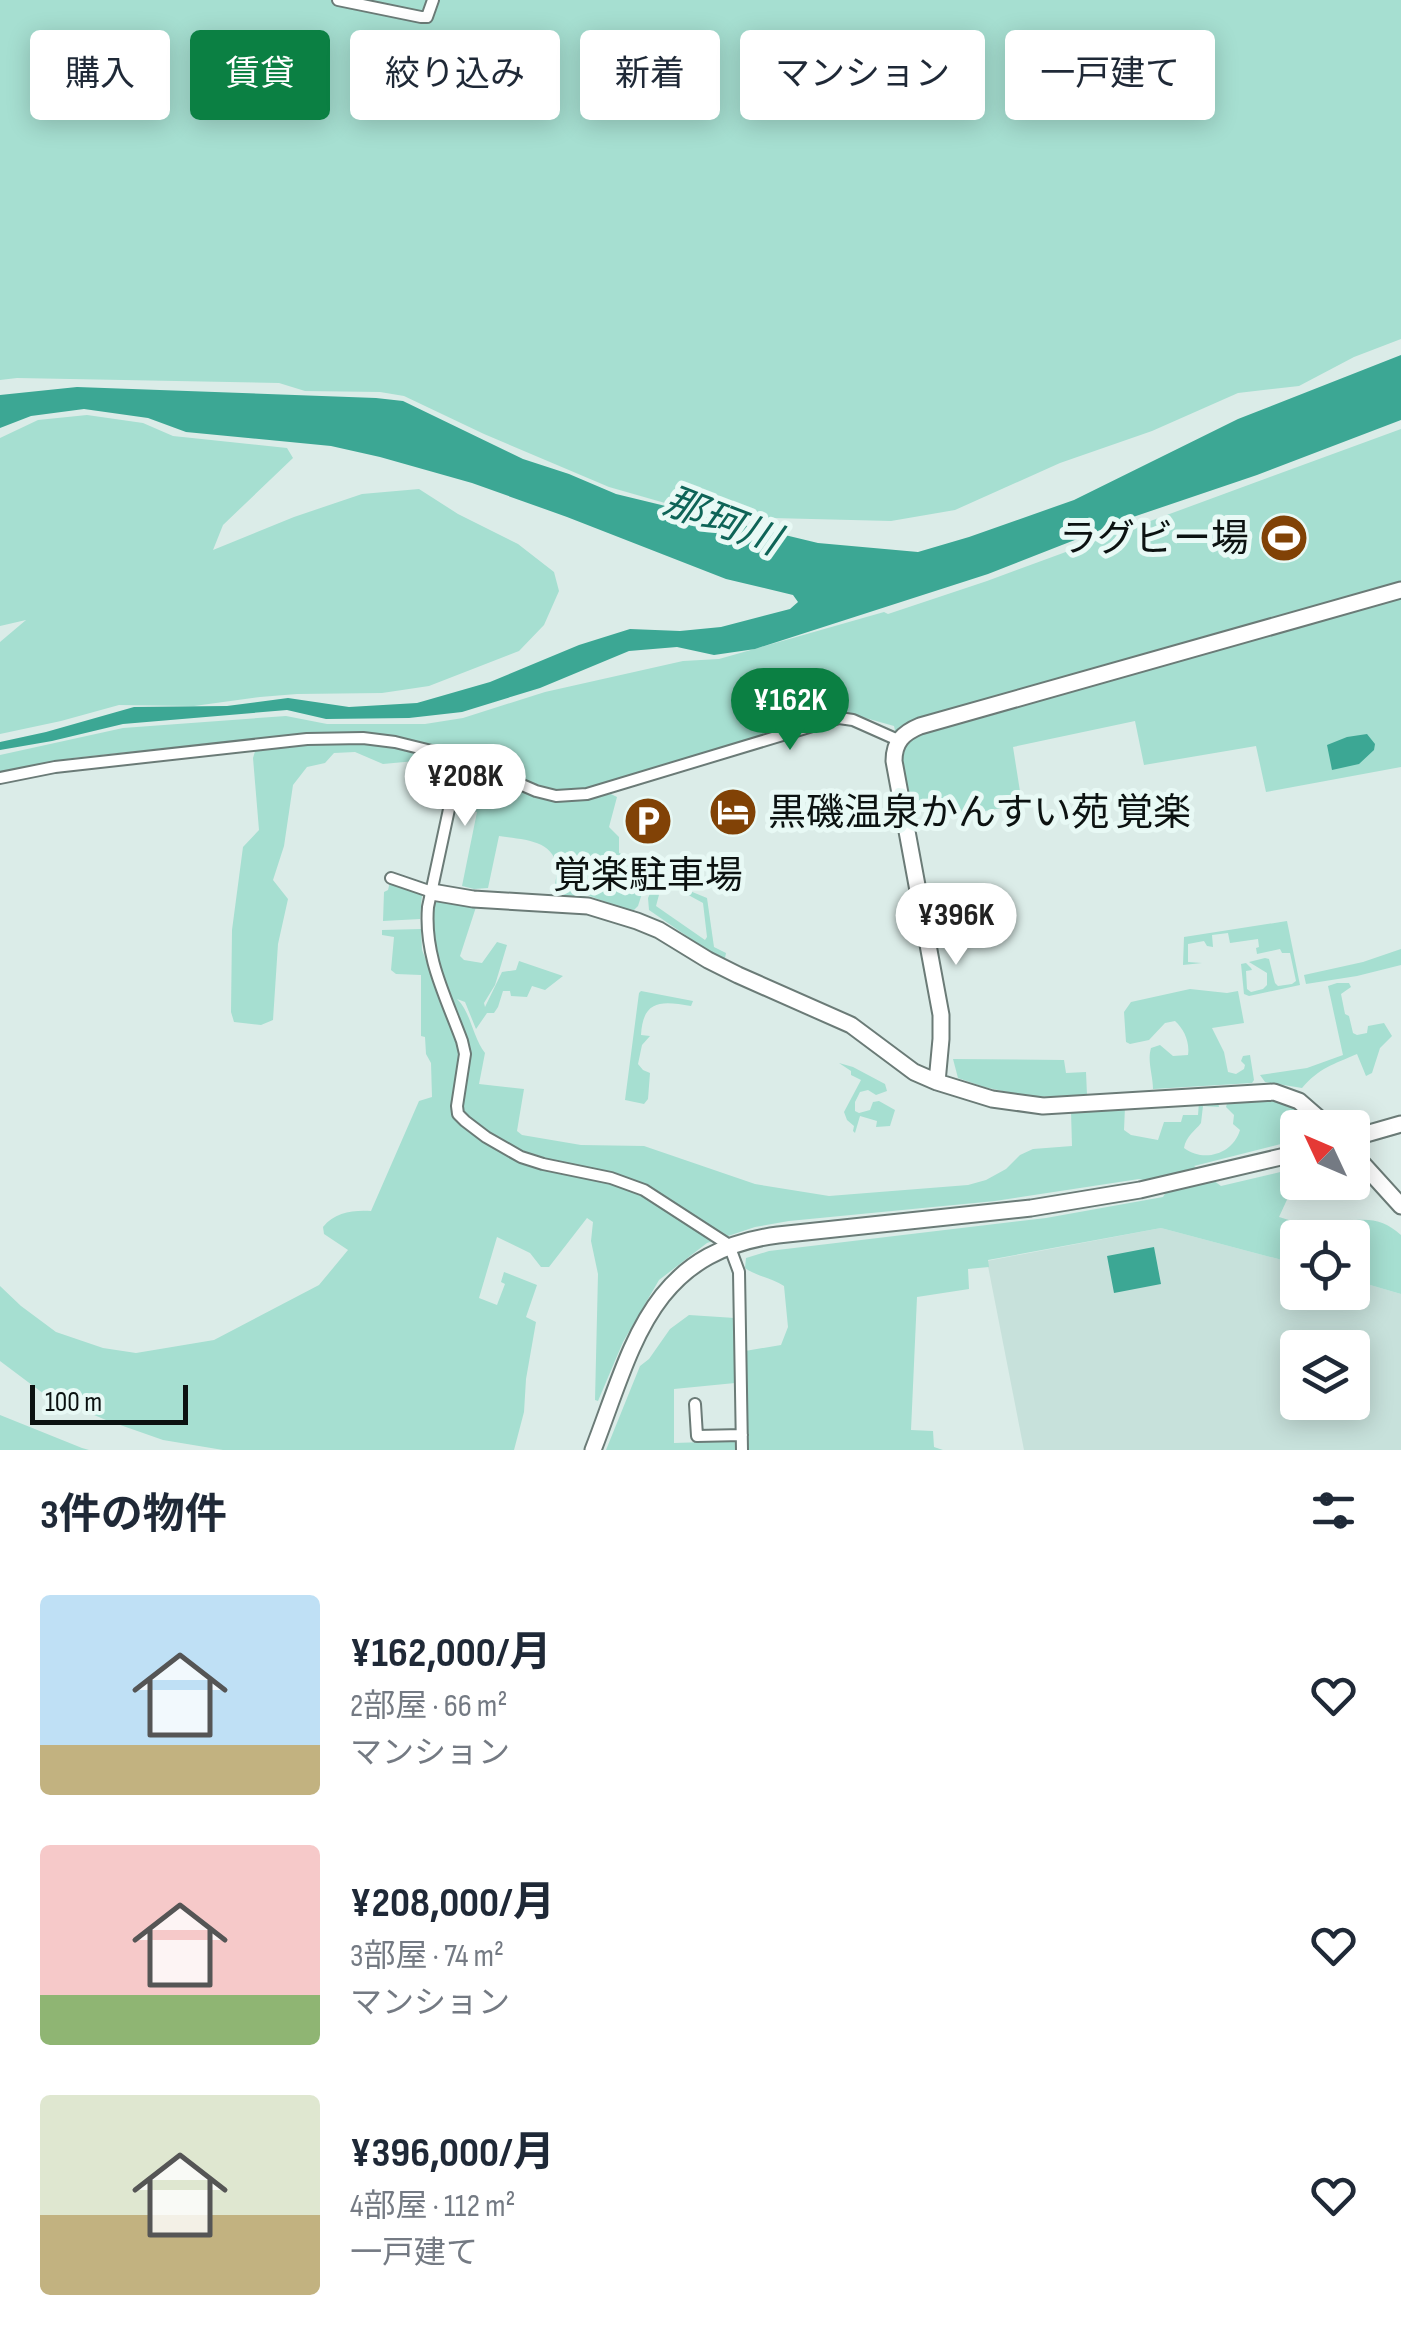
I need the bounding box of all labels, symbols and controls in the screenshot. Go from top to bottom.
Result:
chip: 購入 [30,30,170,120]
chip: 賃貸 [190,30,330,120]
chip: 絞り込み [350,30,560,120]
chip: 新着 [580,30,720,120]
chip: マンション [740,30,985,120]
chip: 一戸建て [1005,30,1215,120]
water label: 那珂川 [657,478,790,567]
sports icon: ラグビー場 [1258,512,1310,564]
place label: ラグビー場 [1059,517,1249,562]
pin: ¥162K [720,668,860,753]
text: ¥162K [753,681,827,720]
pin: ¥208K [395,744,535,829]
text: ¥208K [427,757,503,796]
hotel icon: 黒磯温泉かんすい苑 覚楽 [707,786,759,838]
place label: 黒磯温泉かんすい苑 覚楽 [768,791,1191,836]
parking icon: 覚楽駐車場 [622,795,674,847]
place label: 覚楽駐車場 [553,854,743,899]
pin: ¥396K [886,883,1026,968]
text: ¥396K [918,896,994,935]
north arrow [1280,1110,1370,1200]
map controls [1280,1110,1370,1420]
button: locate [1280,1220,1370,1310]
button: layers [1280,1330,1370,1420]
scale bar [30,1380,188,1424]
text: 100 m [45,1386,102,1419]
icon: filters [1306,1483,1361,1538]
text: 3件の物件 [40,1490,227,1541]
text: ¥162,000/月 [350,1628,552,1679]
icon: home [120,1635,240,1755]
icon: heart [1306,1668,1361,1723]
text: 2部屋 · 66 m² [350,1687,507,1726]
text: マンション [350,1734,510,1773]
text: ¥208,000/月 [350,1878,555,1929]
icon: home [120,1885,240,2005]
icon: heart [1306,1918,1361,1973]
text: 3部屋 · 74 m² [350,1937,504,1976]
text: マンション [350,1984,510,2023]
text: ¥396,000/月 [350,2128,555,2179]
icon: home [120,2135,240,2255]
icon: heart [1306,2168,1361,2223]
text: 4部屋 · 112 m² [350,2187,515,2226]
text: 一戸建て [350,2234,478,2273]

